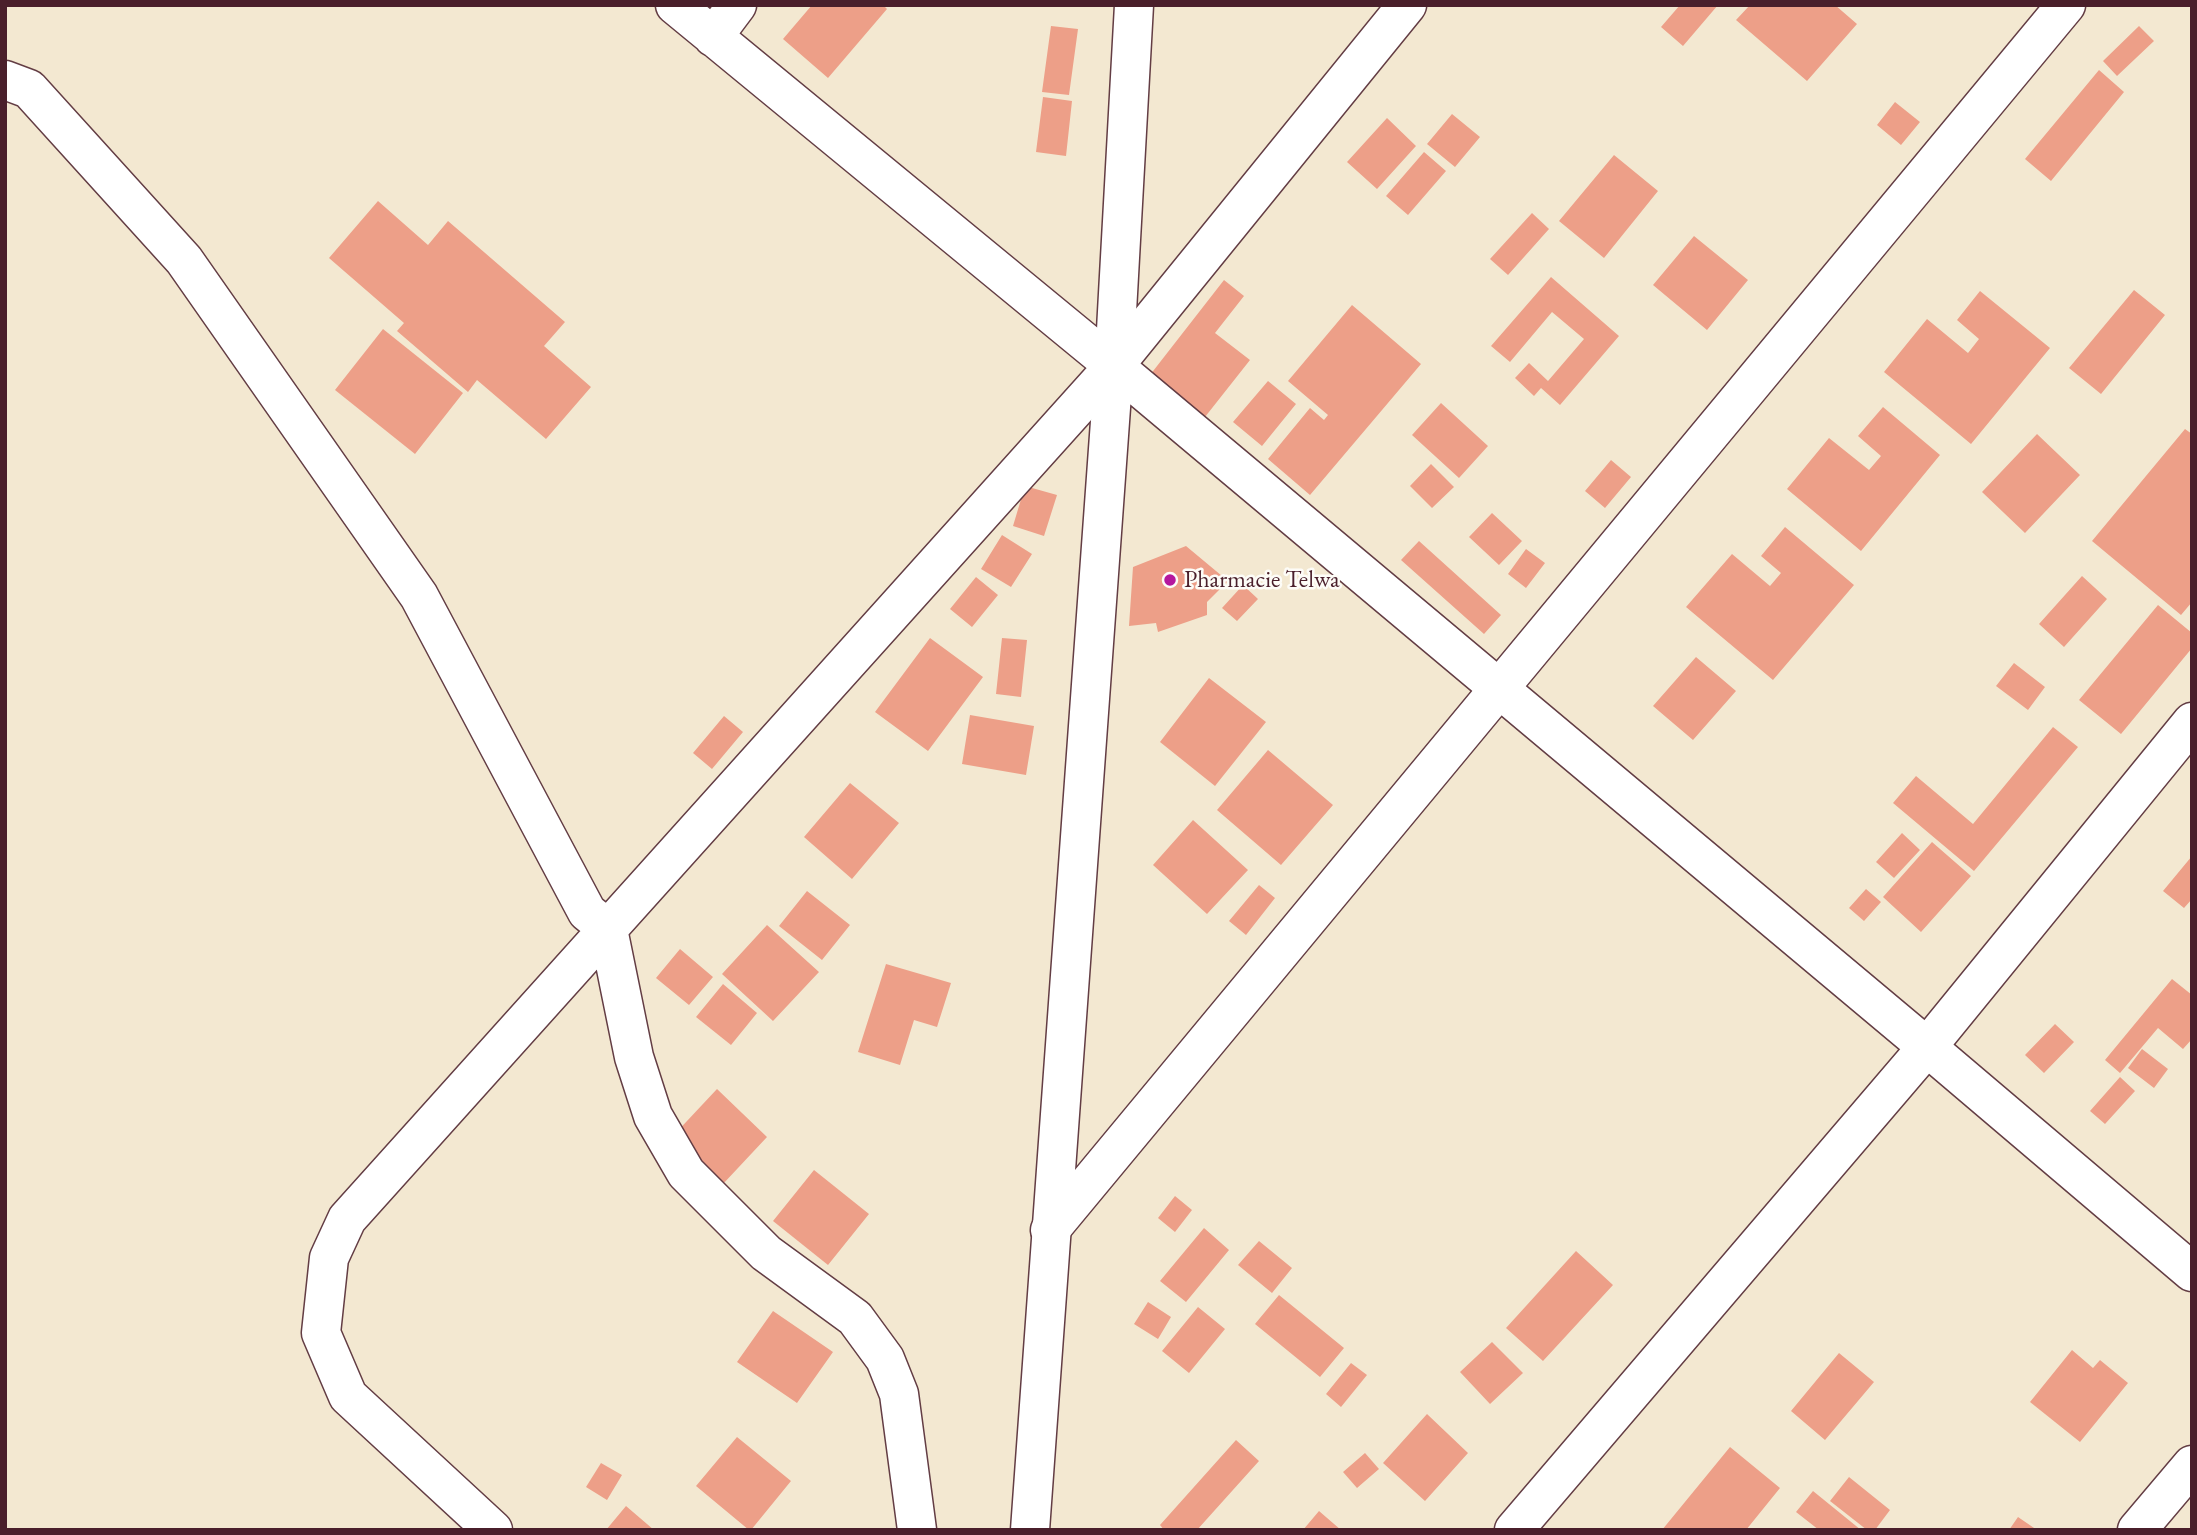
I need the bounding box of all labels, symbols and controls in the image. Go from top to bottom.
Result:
place label: Pharmacie Telwa [1184,566,1340,594]
marker: Pharmacie Telwa [1162,572,1178,588]

